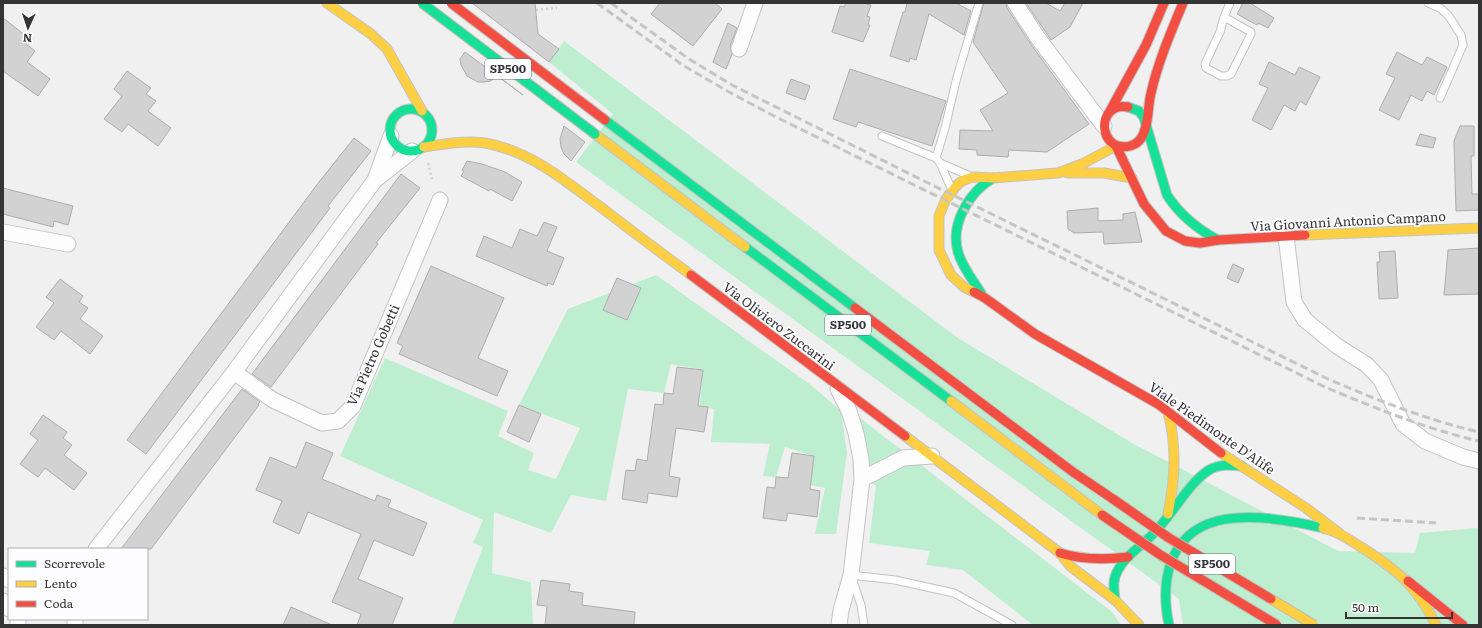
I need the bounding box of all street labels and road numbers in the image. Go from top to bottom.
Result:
road number: SP500 [485,59,531,79]
street label: Via Giovanni Antonio Campano [1250,206,1447,235]
street label: Via Oliviero Zuccarini [719,277,840,375]
street label: Via Pietro Gobetti [342,300,404,409]
road number: SP500 [825,315,871,335]
street label: Viale Piedimonte D'Alife [1146,377,1279,478]
road number: SP500 [1189,554,1235,574]

